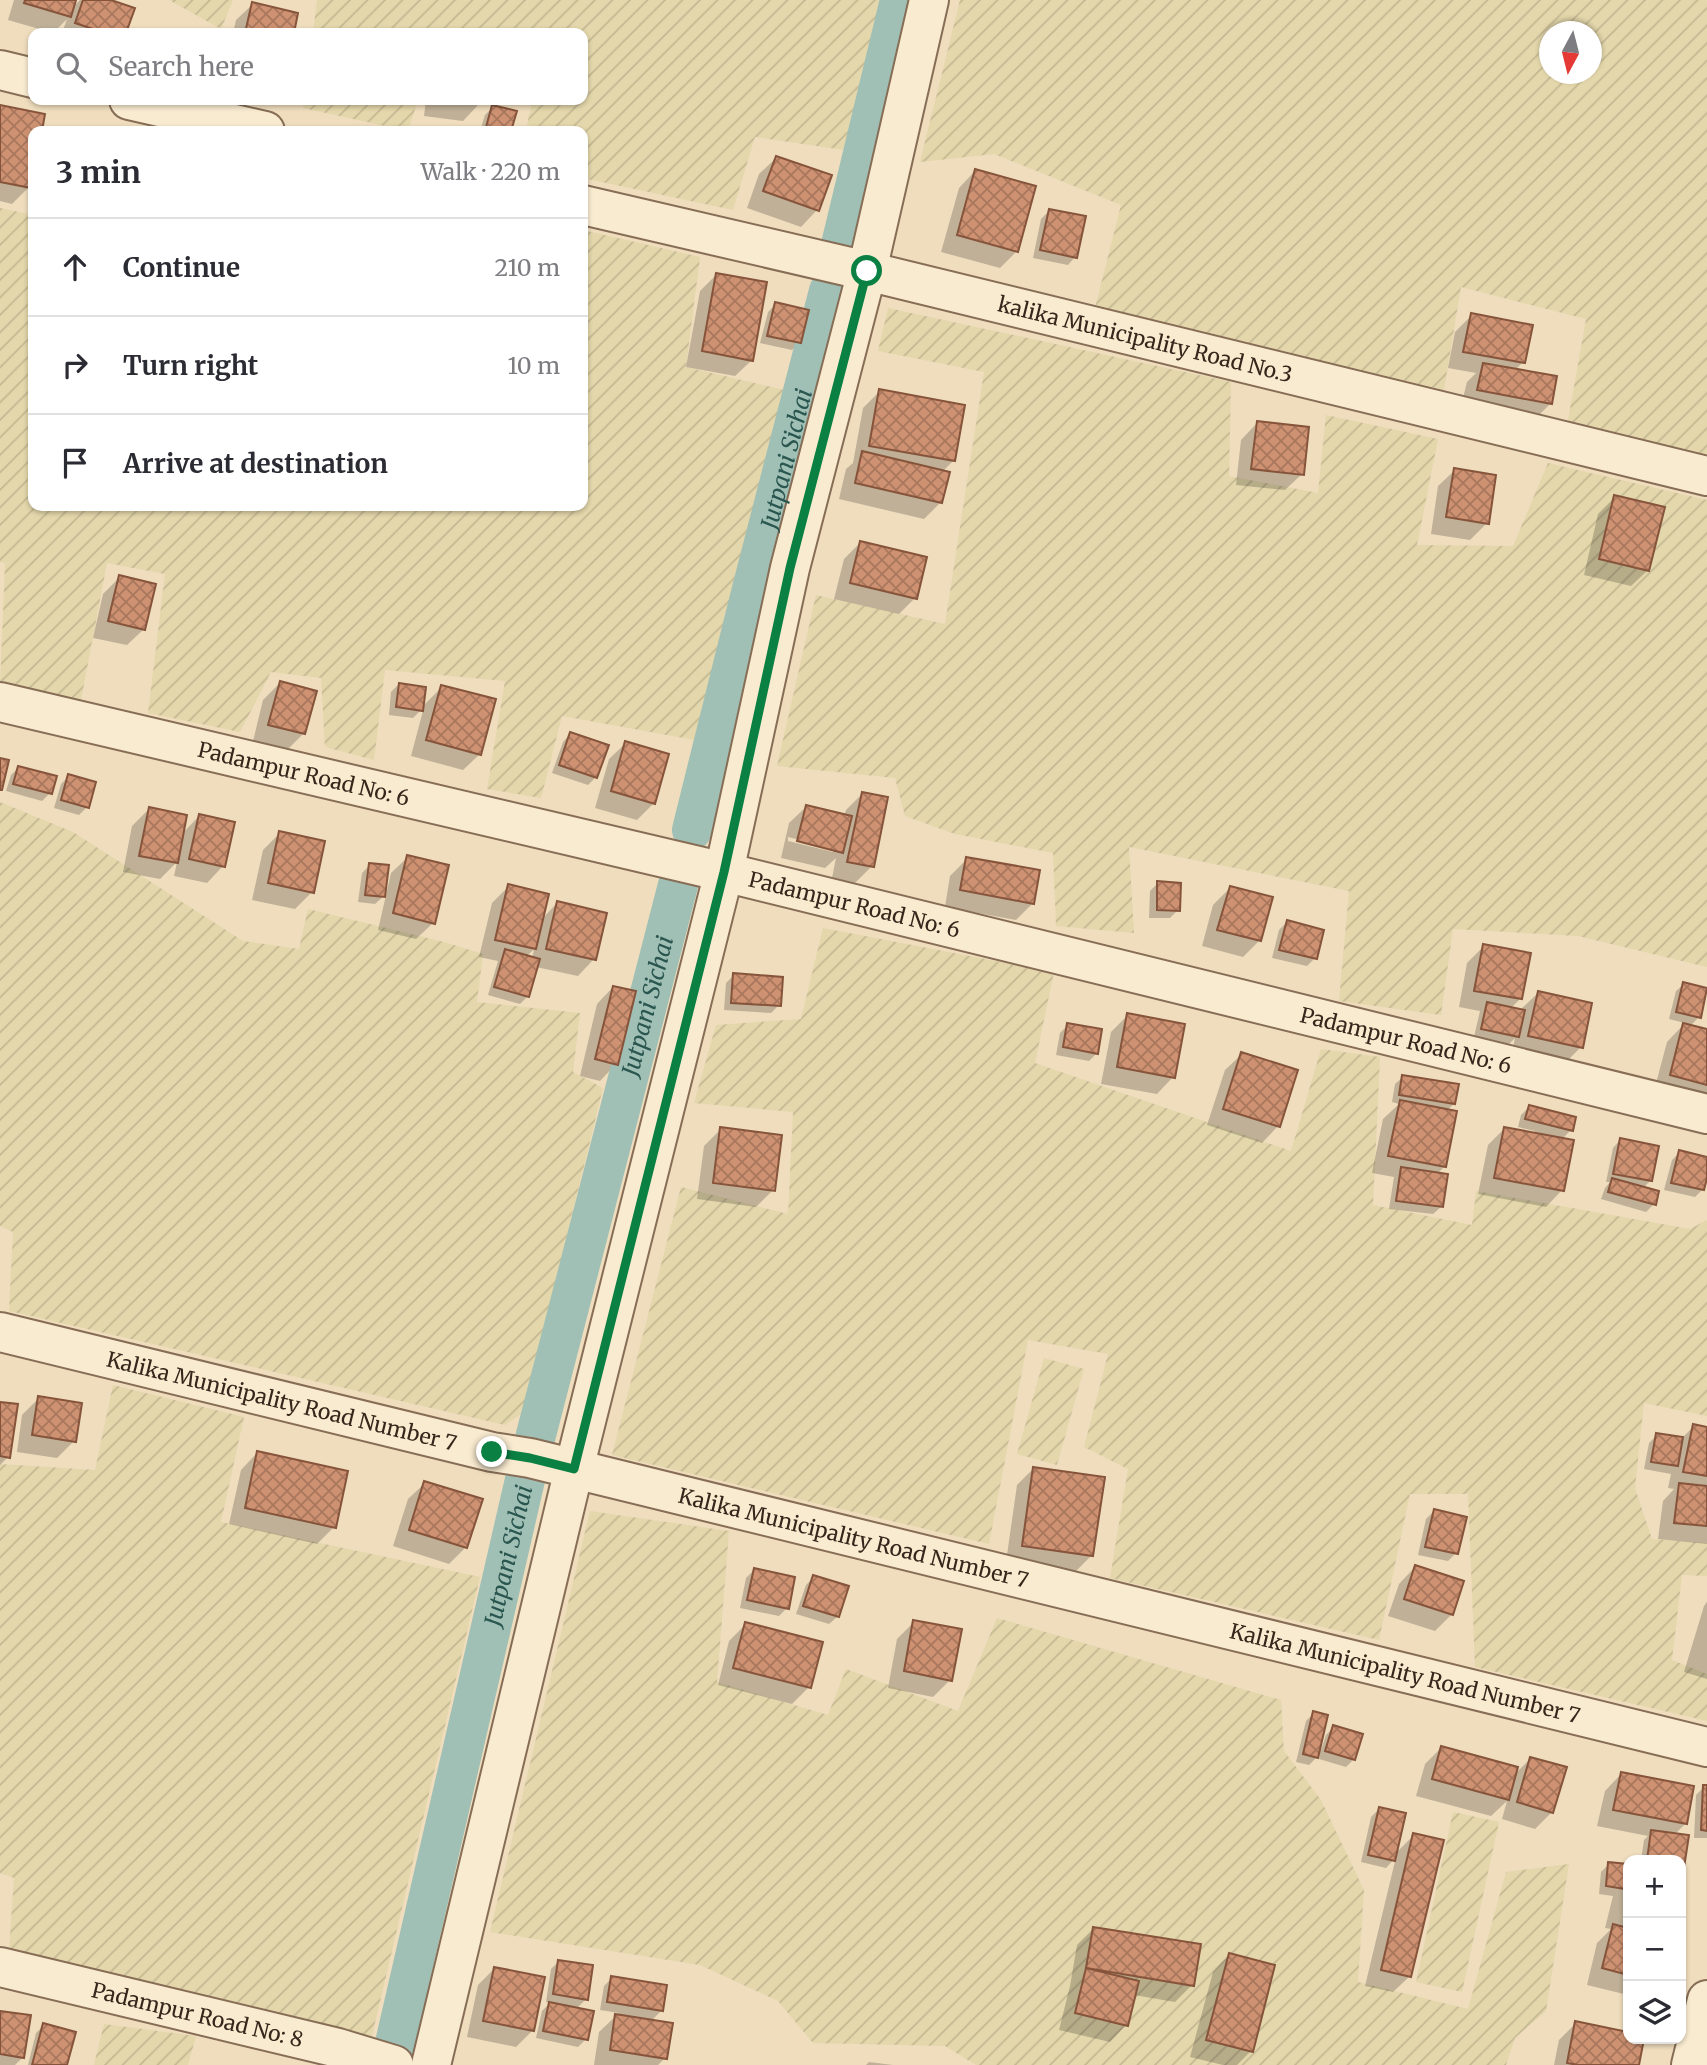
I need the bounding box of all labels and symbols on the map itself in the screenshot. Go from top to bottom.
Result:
north arrow [1539,21,1602,84]
route start [851,255,882,286]
street label: kalika Municipality Road No.3 [995,290,1295,388]
water label: Jutpani Sichai [753,385,818,535]
street label: Padampur Road No: 6 [195,735,412,811]
street label: Padampur Road No: 6 [746,865,963,943]
water label: Jutpani Sichai [614,932,679,1082]
street label: Padampur Road No: 6 [1297,1001,1514,1079]
street label: Kalika Municipality Road Number 7 [104,1345,460,1456]
route end [476,1436,507,1467]
street label: Kalika Municipality Road Number 7 [676,1481,1031,1593]
water label: Jutpani Sichai [477,1482,538,1632]
street label: Kalika Municipality Road Number 7 [1227,1617,1583,1729]
street label: Padampur Road No: 8 [89,1976,306,2053]

